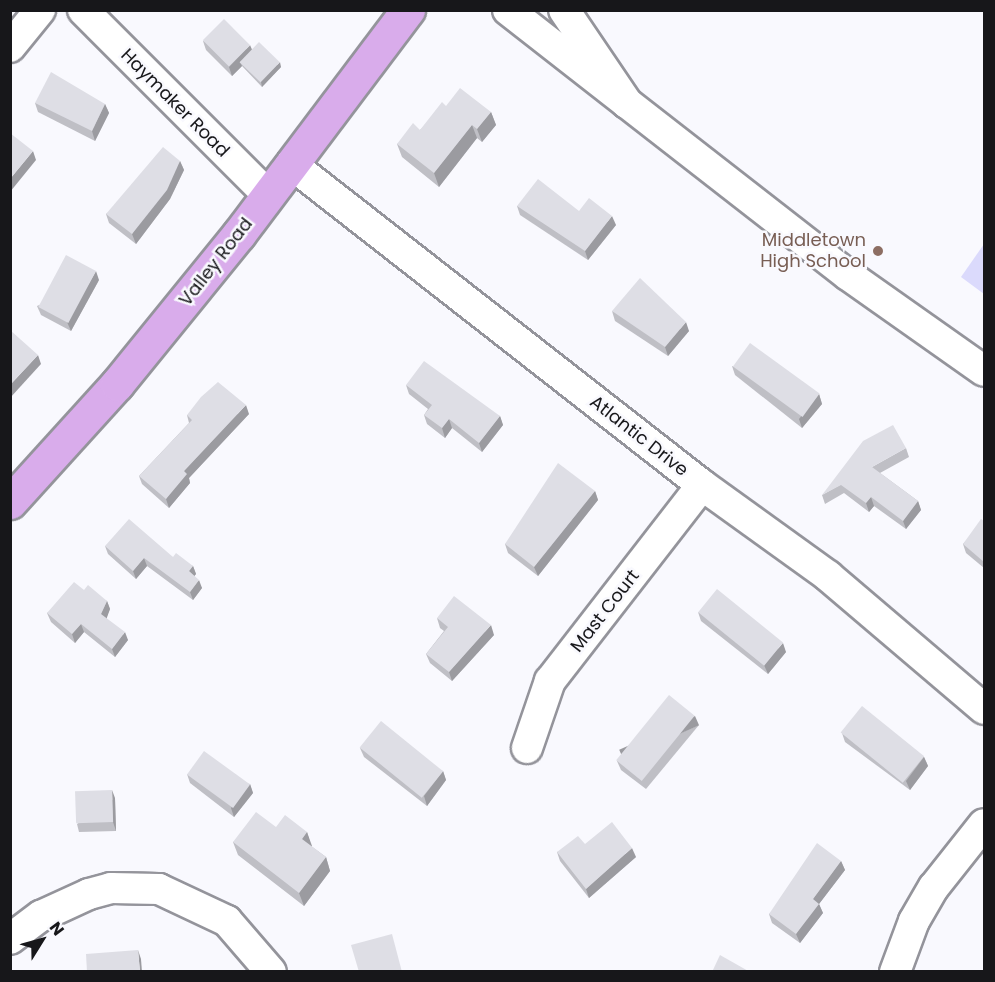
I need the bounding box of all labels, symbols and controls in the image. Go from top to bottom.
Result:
street label: Haymaker Road [116,44,234,162]
street label: Valley Road [175,214,257,310]
place label: Middletown High School [760,230,866,272]
marker: Middletown High School [871,244,885,258]
street label: Atlantic Drive [586,391,692,481]
street label: Mast Court [566,565,644,657]
north arrow [12,910,72,970]
text: N [44,917,70,941]

